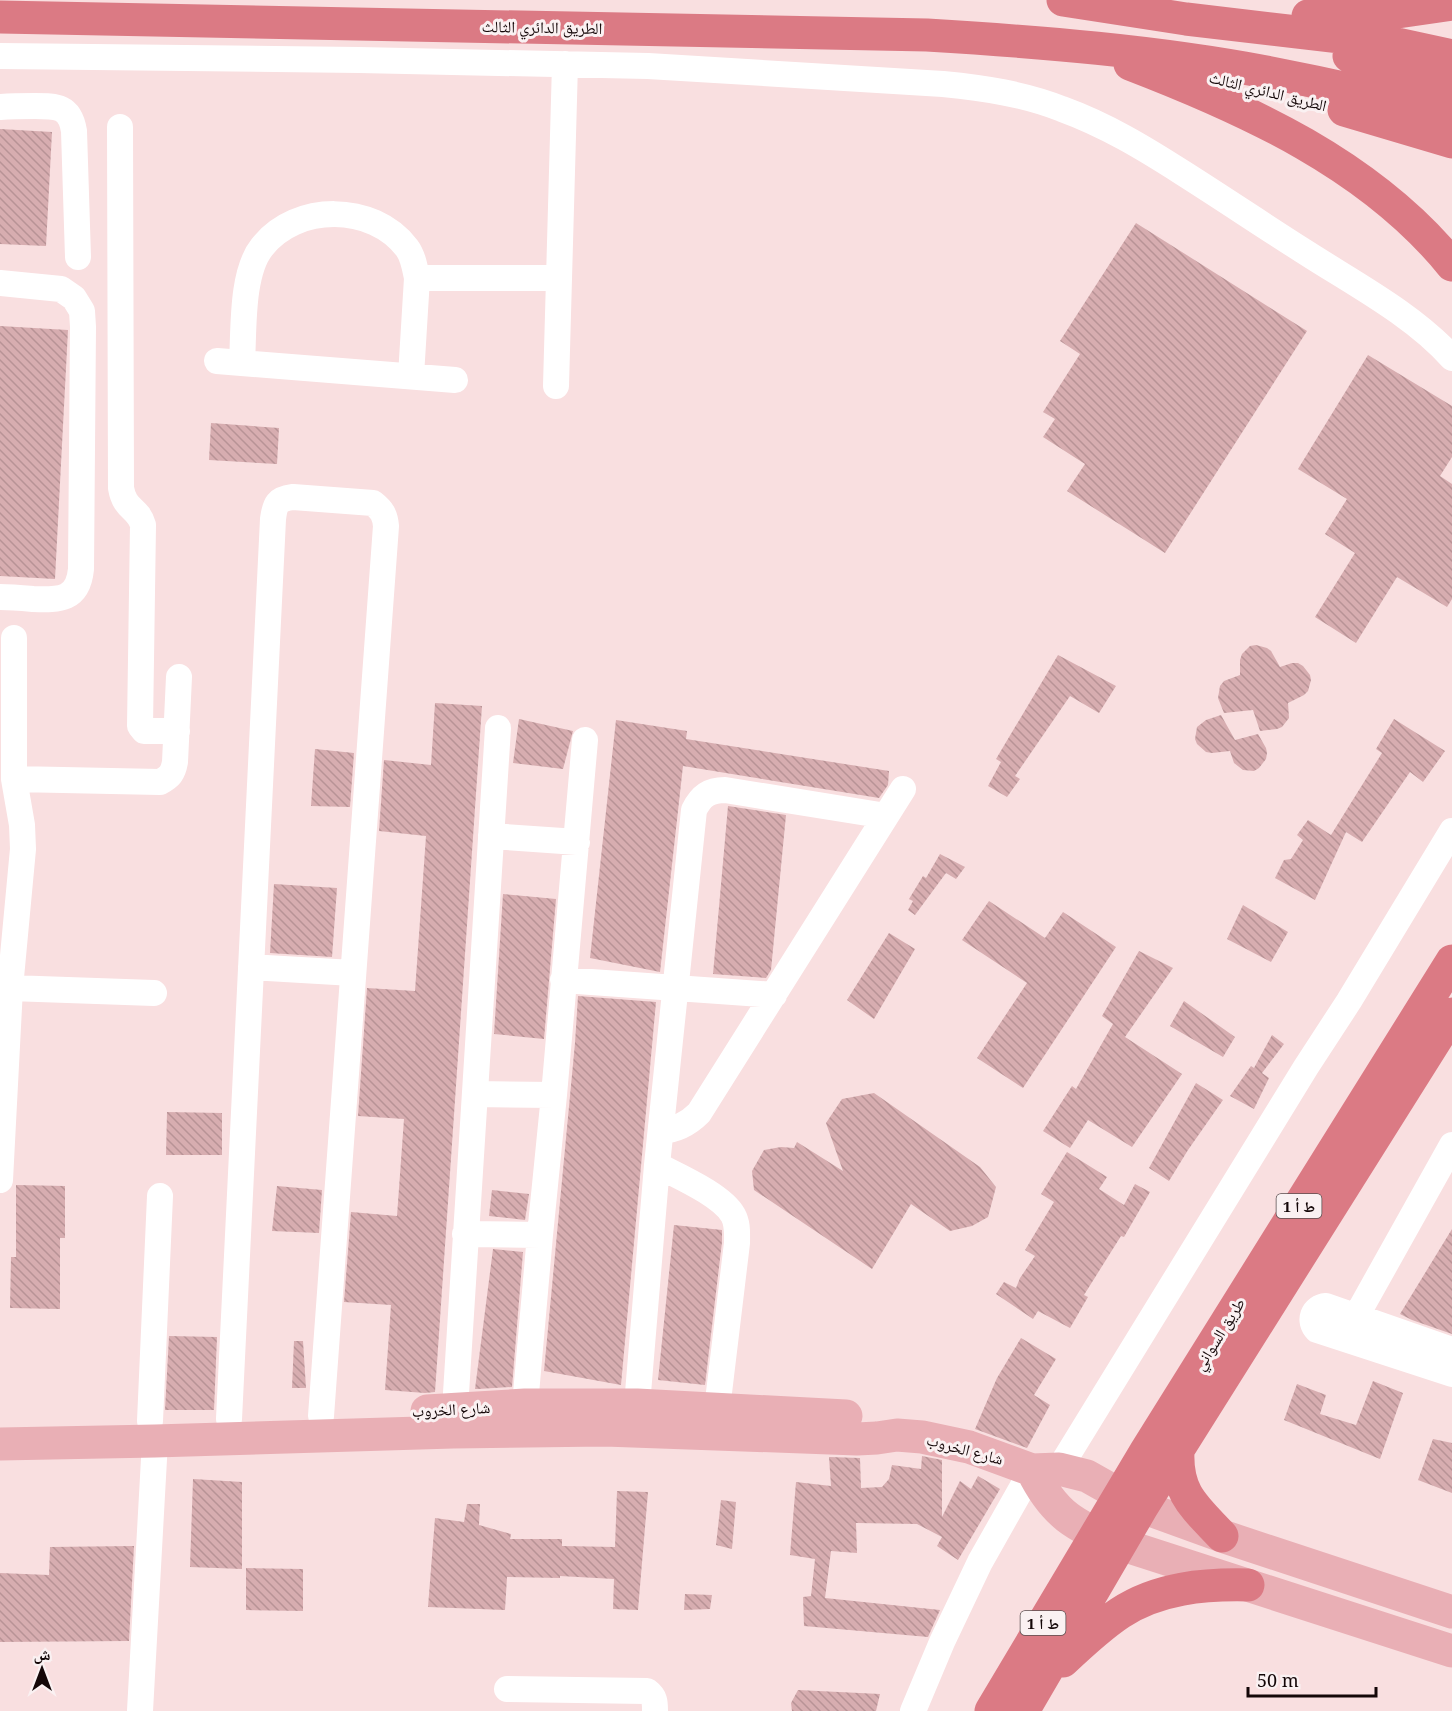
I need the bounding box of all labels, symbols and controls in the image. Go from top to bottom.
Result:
street label: الطريق الدائري الثالث [481,15,602,41]
street label: الطريق الدائري الثالث [1206,66,1329,118]
road number: ط أ 1 [1276,1194,1322,1218]
street label: طريق السواني [1188,1294,1252,1375]
street label: شارع الخروب [411,1396,491,1422]
street label: شارع الخروب [924,1428,1006,1470]
road number: ط أ 1 [1020,1611,1066,1635]
north arrow [12,1639,72,1699]
text: ش [34,1643,51,1665]
scale bar [1248,1660,1376,1698]
text: 50 m [1257,1668,1299,1692]

